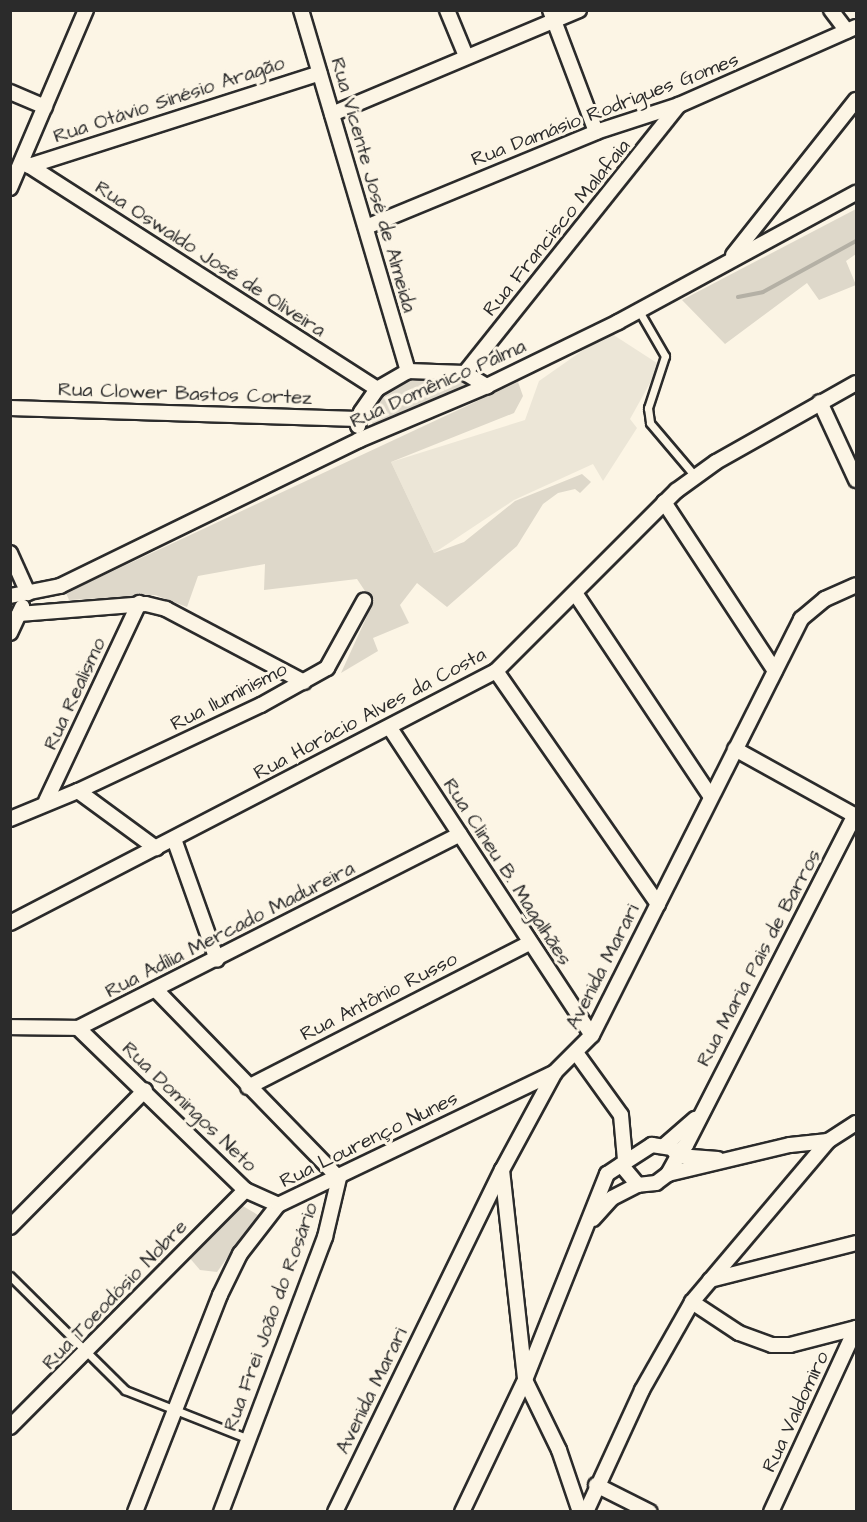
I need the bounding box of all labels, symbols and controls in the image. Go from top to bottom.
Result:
street label: Rua Damásio Rodrigues Gomes [468,48,742,172]
street label: Rua Otávio Sinésio Aragão [50,51,288,149]
street label: Rua Vicente José de Almeida [325,55,421,315]
street label: Rua Francisco Malafaia [478,135,636,321]
street label: Rua Oswaldo José de Oliveira [90,175,330,343]
street label: Rua Domênico Palma [346,334,530,434]
street label: Rua Clower Bastos Cortez [58,378,312,410]
street label: Rua Realismo [39,634,111,754]
street label: Rua Horácio Alves da Costa [250,643,490,785]
street label: Rua Iluminismo [167,657,291,737]
street label: Rua Clineu B. Magalhães [438,774,576,970]
street label: Rua Maria Pais de Barros [692,845,826,1071]
street label: Rua Adília Mercado Madureira [101,856,359,1004]
street label: Avenida Marari [561,900,645,1034]
street label: Rua Antônio Russo [297,947,461,1047]
street label: Rua Domingos Neto [117,1037,261,1177]
street label: Rua Lourenço Nunes [276,1086,462,1194]
street label: Rua Frei João do Rosário [218,1200,324,1434]
street label: Rua Toeodósio Nobre [37,1215,193,1375]
street label: Avenida Marari [331,1324,413,1458]
street label: Rua Valdomiro [757,1348,835,1476]

